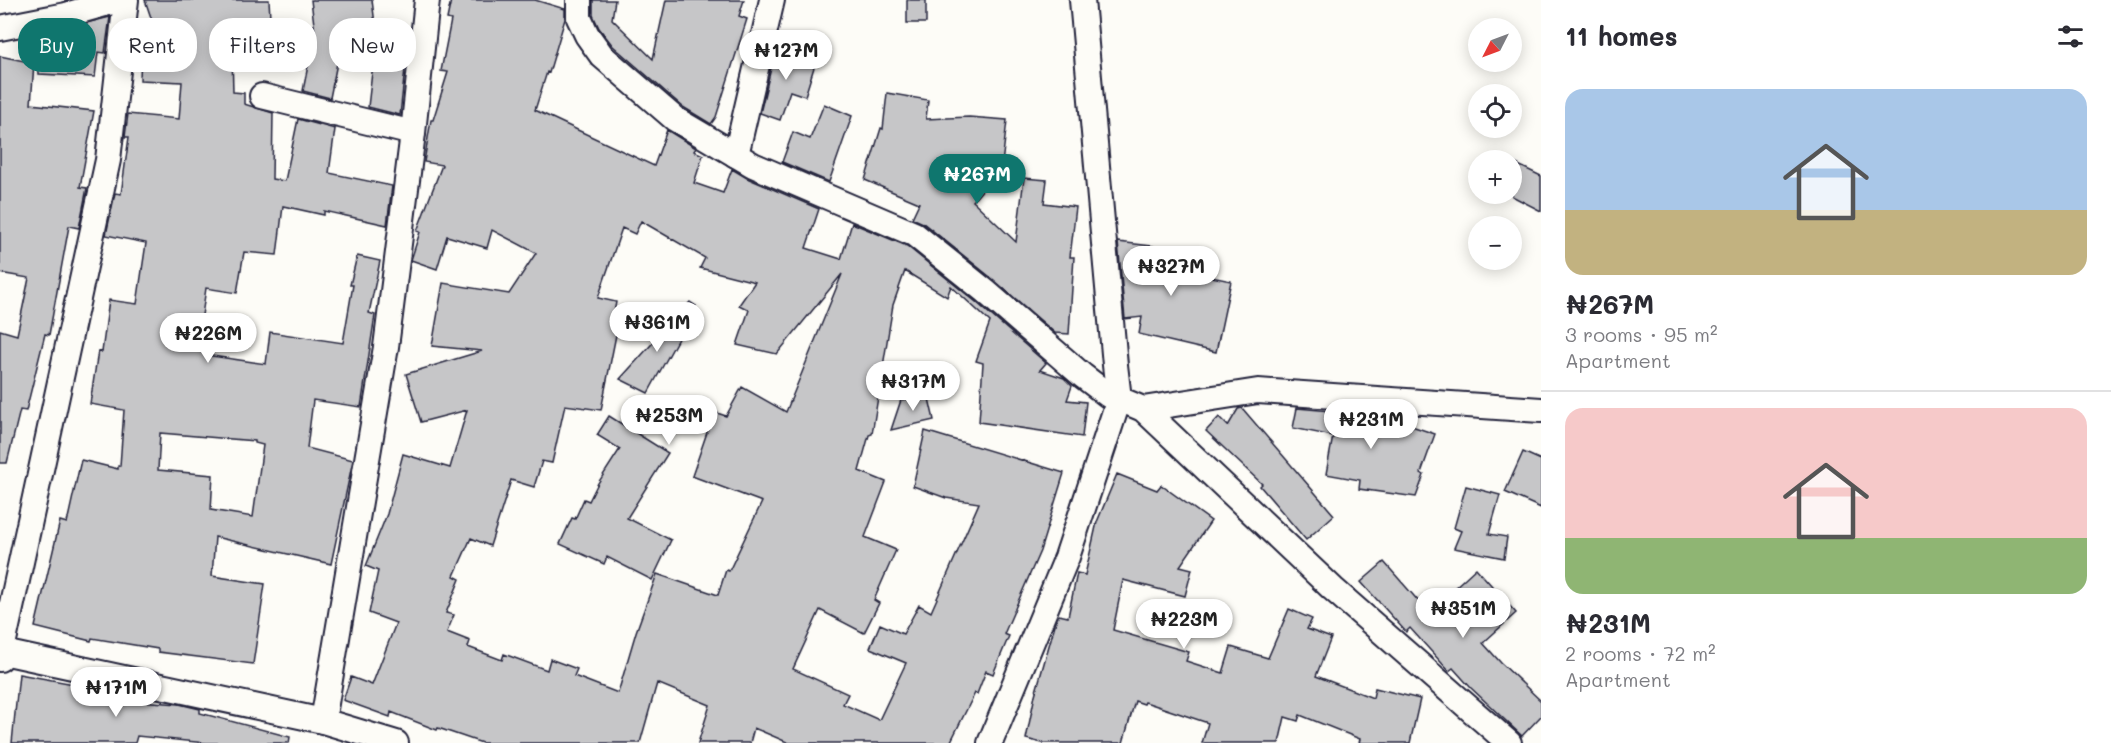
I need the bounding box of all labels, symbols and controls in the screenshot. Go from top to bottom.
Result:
chip: Buy [18,18,96,72]
chip: Rent [108,18,197,72]
chip: Filters [209,18,317,72]
chip: New [329,18,416,72]
north arrow [1468,18,1522,72]
map controls [1468,18,1522,270]
text: 11 homes [1565,19,1678,53]
icon: filters [2054,20,2087,53]
pin: ₦127M [744,30,828,81]
text: ₦127M [753,36,819,62]
button: locate [1468,84,1522,138]
icon: home [1772,128,1880,236]
button: + [1468,150,1522,204]
pin: ₦267M [935,154,1019,205]
text: ₦267M [943,160,1011,186]
button: − [1468,216,1522,270]
pin: ₦327M [1129,246,1213,297]
text: ₦327M [1137,252,1205,278]
text: ₦267M [1565,287,1654,321]
pin: ₦361M [615,302,699,353]
text: ₦361M [623,308,691,334]
pin: ₦226M [166,313,250,364]
text: ₦226M [174,319,242,345]
text: 3 rooms · 95 m² [1565,321,1717,347]
text: Apartment [1565,347,1671,373]
pin: ₦317M [871,361,955,412]
text: ₦317M [880,367,946,393]
pin: ₦253M [627,395,711,446]
pin: ₦231M [1329,399,1413,450]
text: ₦253M [634,401,704,427]
text: ₦231M [1338,405,1404,431]
icon: home [1772,447,1880,555]
pin: ₦351M [1421,588,1505,639]
text: ₦351M [1430,594,1496,620]
pin: ₦223M [1142,599,1226,650]
text: ₦223M [1150,605,1218,631]
text: ₦231M [1565,606,1651,640]
text: 2 rooms · 72 m² [1565,640,1716,666]
text: Apartment [1565,666,1671,692]
pin: ₦171M [74,667,158,718]
text: ₦171M [84,673,148,699]

